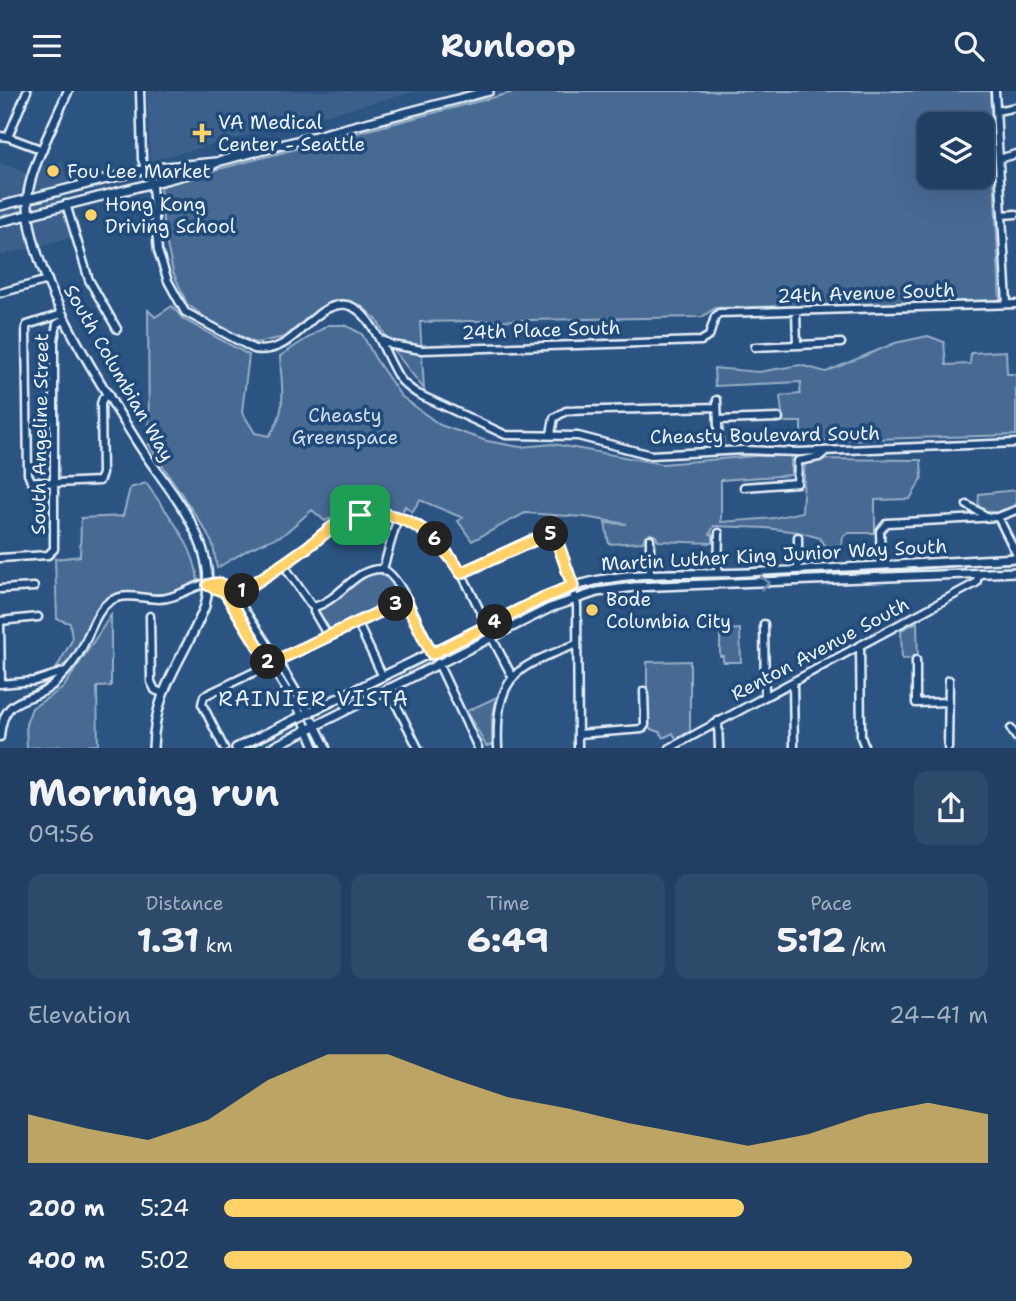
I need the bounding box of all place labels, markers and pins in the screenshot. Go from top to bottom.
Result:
place label: VA Medical Center - Seattle [218,110,365,157]
marker: VA Medical Center - Seattle [192,123,212,143]
place label: Fou Lee Market [67,159,211,184]
marker: Fou Lee Market [45,163,61,179]
place label: Hong Kong Driving School [105,192,236,239]
marker: Hong Kong Driving School [83,207,99,223]
pin [330,485,390,545]
pin: 5 [534,517,568,551]
pin: 6 [418,521,452,557]
pin: 1 [224,573,260,609]
pin: 3 [378,587,414,621]
place label: Bode Columbia City [606,587,731,634]
marker: Bode Columbia City [584,602,600,618]
pin: 4 [477,605,512,639]
pin: 2 [250,645,286,679]

